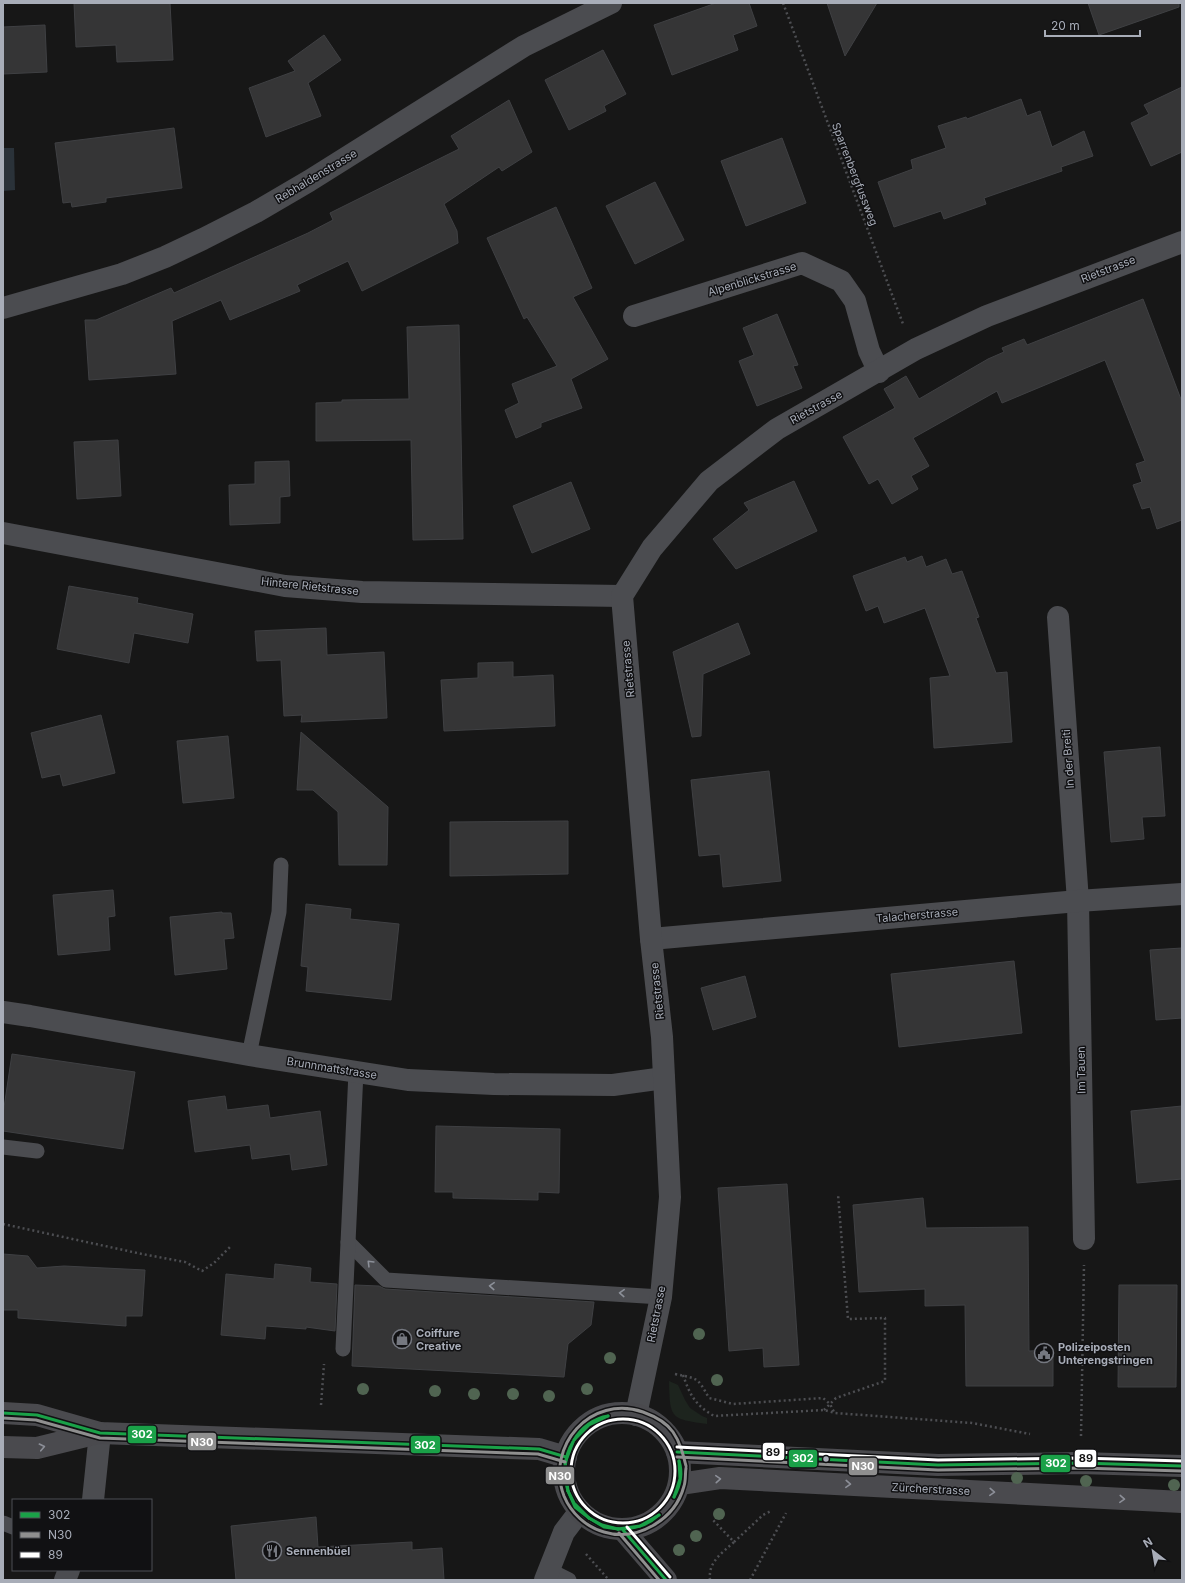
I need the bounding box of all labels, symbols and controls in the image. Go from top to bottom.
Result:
scale bar [1045,12,1140,38]
text: 20 m [1051,18,1080,33]
street label: Sparrenbergfussweg [829,120,881,228]
street label: Rebhaldenstrasse [273,146,359,206]
street label: Rietstrasse [1079,252,1137,286]
street label: Alpenblickstrasse [706,259,798,299]
street label: Rietstrasse [788,387,844,427]
street label: Hintere Rietstrasse [260,574,360,598]
street label: Rietstrasse [619,640,637,698]
street label: In der Breiti [1059,729,1077,789]
street label: Talacherstrasse [875,904,959,926]
street label: Rietstrasse [647,962,667,1020]
street label: Im Tauen [1074,1046,1088,1094]
street label: Brunnmattstrasse [286,1054,378,1082]
one-way arrow [367,1260,374,1268]
one-way arrow [489,1281,495,1290]
street label: Rietstrasse [644,1284,668,1344]
one-way arrow [619,1289,625,1298]
place label: Coiffure Creative [416,1326,462,1353]
shop icon: Coiffure Creative [391,1328,413,1350]
place label: Polizeiposten Unterengstringen [1058,1340,1153,1367]
public building icon: Polizeiposten Unterengstringen [1033,1342,1055,1364]
line badge: 302 [127,1425,157,1444]
text: 302 [131,1427,153,1441]
line badge: N30 [187,1432,217,1451]
text: N30 [191,1435,213,1449]
line badge: 302 [410,1435,441,1454]
text: 302 [414,1438,436,1452]
line badge: 89 [762,1442,785,1461]
one-way arrow [39,1443,45,1451]
text: 89 [766,1445,780,1459]
line badge: 302 [788,1449,818,1468]
line badge: 89 [1074,1449,1097,1468]
text: 302 [792,1451,814,1465]
text: 89 [1079,1451,1093,1465]
unlabelled marker [821,1454,831,1464]
line badge: 302 [1040,1454,1071,1473]
text: 302 [1045,1456,1067,1470]
line badge: N30 [848,1457,878,1476]
text: N30 [852,1459,874,1473]
line badge: N30 [545,1466,575,1485]
text: N30 [549,1469,571,1483]
one-way arrow [715,1474,721,1483]
one-way arrow [845,1480,851,1489]
street label: Zürcherstrasse [891,1480,971,1498]
one-way arrow [989,1488,995,1496]
one-way arrow [1119,1494,1125,1503]
legend [12,1499,152,1571]
text: 302 [48,1507,70,1522]
text: N30 [48,1527,72,1542]
north arrow [1133,1531,1173,1571]
text: N [1141,1534,1155,1551]
restaurant icon: Sennenbüel [261,1540,283,1562]
place label: Sennenbüel [286,1544,350,1558]
text: 89 [48,1547,63,1562]

